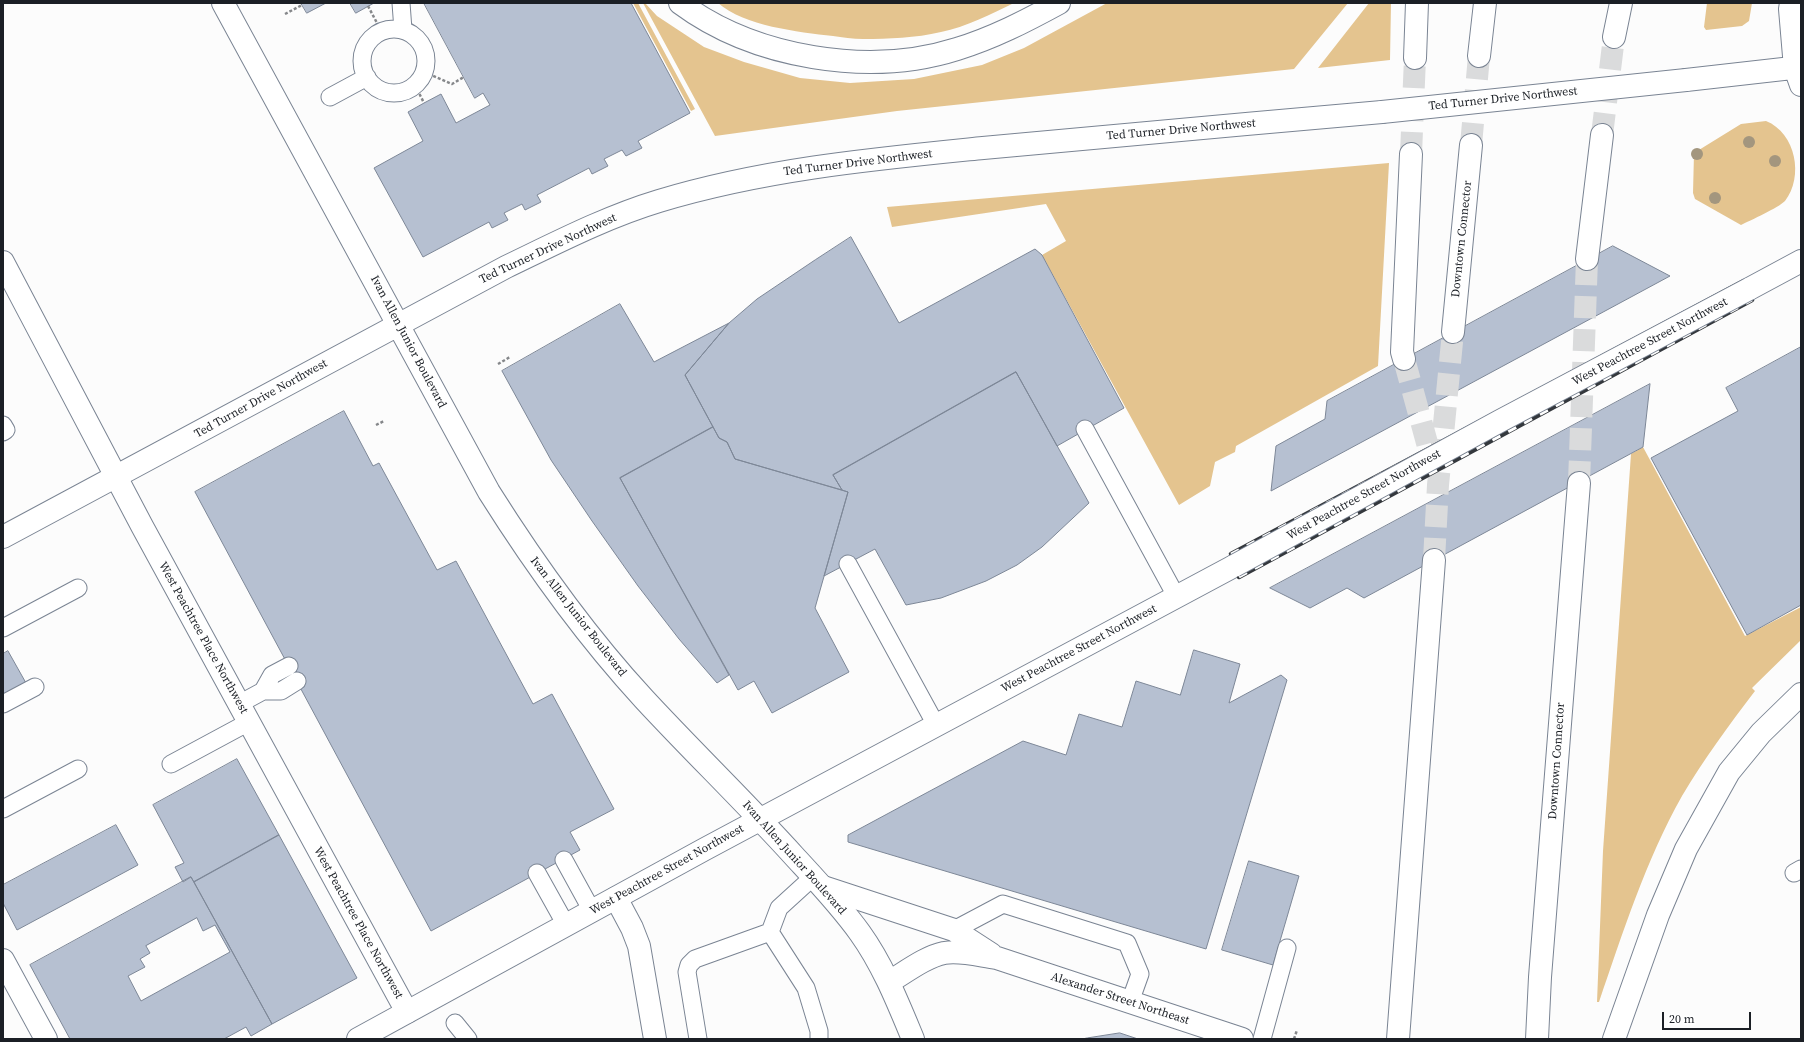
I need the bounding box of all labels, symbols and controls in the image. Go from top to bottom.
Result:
street label: Ted Turner Drive Northwest [1428,84,1578,114]
street label: Ted Turner Drive Northwest [1106,116,1256,144]
street label: Ted Turner Drive Northwest [783,147,933,179]
street label: Downtown Connector [1449,180,1475,298]
street label: Ted Turner Drive Northwest [477,211,619,287]
street label: Ivan Allen Junior Boulevard [367,273,449,411]
street label: West Peachtree Street Northwest [1570,295,1730,389]
street label: Ted Turner Drive Northwest [192,356,330,442]
street label: West Peachtree Street Northwest [1285,447,1443,543]
street label: Ivan Allen Junior Boulevard [527,554,629,680]
street label: West Peachtree Place Northwest [155,560,251,716]
street label: West Peachtree Street Northwest [999,602,1159,696]
street label: Downtown Connector [1546,702,1568,820]
street label: Ivan Allen Junior Boulevard [739,798,849,918]
street label: West Peachtree Street Northwest [588,822,746,918]
street label: West Peachtree Place Northwest [310,845,406,1001]
street label: Alexander Street Northeast [1049,970,1191,1028]
scale bar [1664,1004,1753,1030]
text: 20 m [1669,1011,1695,1027]

